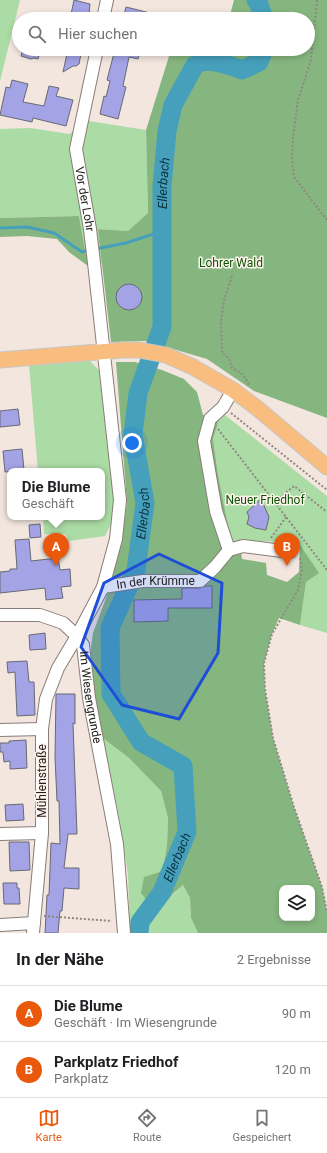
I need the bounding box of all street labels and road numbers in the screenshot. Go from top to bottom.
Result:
street label: Vor der Lohr [72,166,97,232]
street label: In der Krümme [115,574,195,592]
street label: Im Wiesengrunde [77,650,105,744]
street label: Mühlenstraße [35,744,49,818]

